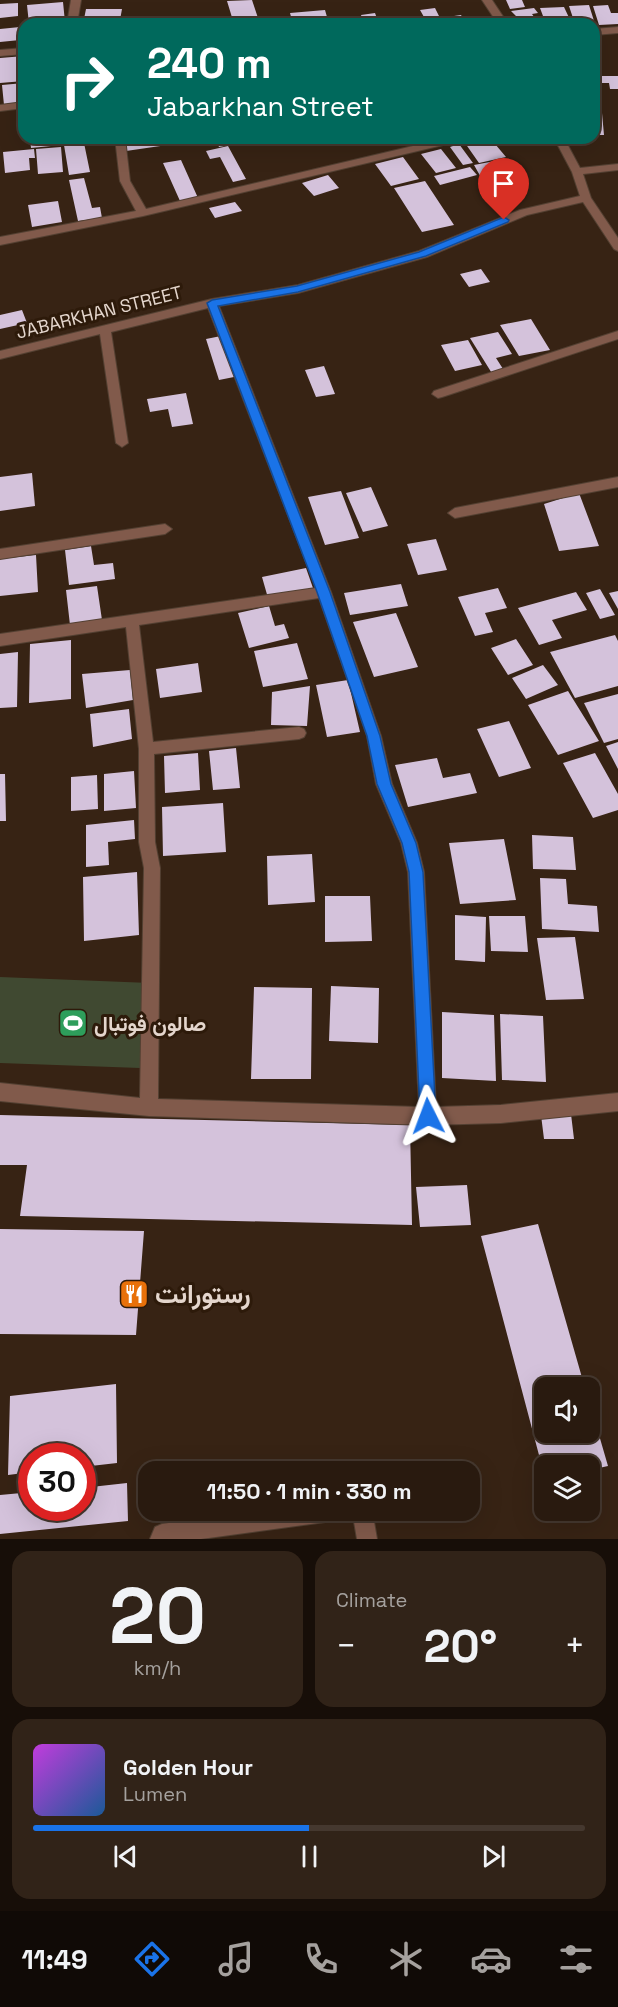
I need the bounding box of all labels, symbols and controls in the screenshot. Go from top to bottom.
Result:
text: 240 m [147,37,272,90]
icon: right [48,42,126,120]
text: Jabarkhan Street [147,89,374,124]
pin [478,158,529,220]
icon: arrive [487,167,520,200]
street label: JABARKHAN STREET [14,280,185,344]
sports icon: صالون فوتبال [57,1007,89,1039]
place label: صالون فوتبال [94,1010,206,1037]
position arrow [396,1084,460,1148]
place label: رستورانت [155,1277,251,1311]
restaurant icon: رستورانت [118,1278,150,1310]
map controls [534,1377,600,1521]
button: sound [534,1377,600,1443]
speed limit sign: 30 [18,1443,96,1521]
button: layers [534,1455,600,1521]
text: 11:50 · 1 min · 330 m [207,1477,411,1505]
text: 20 [109,1566,206,1666]
text: Climate [336,1587,407,1613]
text: 20° [424,1618,497,1675]
text: − [336,1625,356,1667]
text: + [565,1625,585,1667]
text: km/h [134,1655,181,1681]
text: Golden Hour [123,1753,253,1781]
text: Lumen [123,1781,187,1807]
icon: previous [109,1840,142,1873]
icon: pause [293,1840,326,1873]
icon: next [477,1840,510,1873]
icon: directions [131,1938,173,1980]
icon: music [215,1938,257,1980]
icon: phone [300,1938,342,1980]
icon: climate [385,1938,427,1980]
icon: car [470,1938,512,1980]
icon: filters [555,1938,597,1980]
text: 11:49 [21,1942,88,1977]

